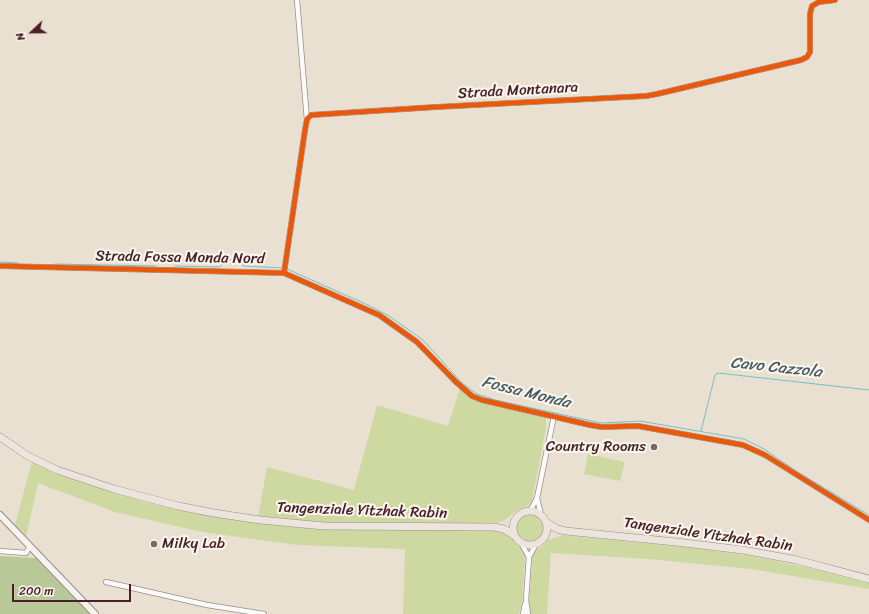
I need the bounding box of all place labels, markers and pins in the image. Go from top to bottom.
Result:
place label: Country Rooms [546,438,646,456]
marker: Country Rooms [649,442,659,452]
place label: Milky Lab [162,535,225,553]
marker: Milky Lab [149,539,159,549]

